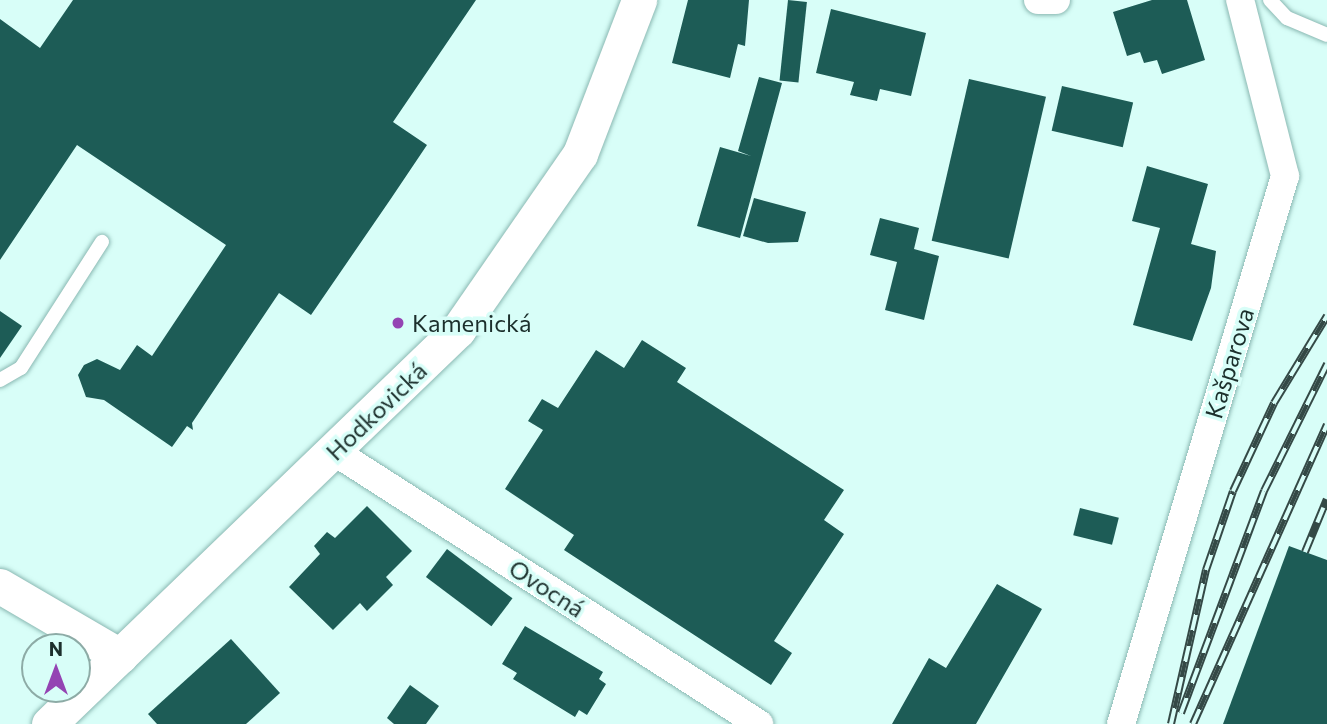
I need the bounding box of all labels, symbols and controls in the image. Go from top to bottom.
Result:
street label: Kašparova [1199,304,1259,422]
place label: Kamenická [412,309,531,337]
marker: Kamenická [390,315,406,331]
street label: Hodkovická [320,356,432,466]
street label: Ovocná [504,553,590,623]
north arrow [21,633,91,703]
text: N [49,637,63,660]

